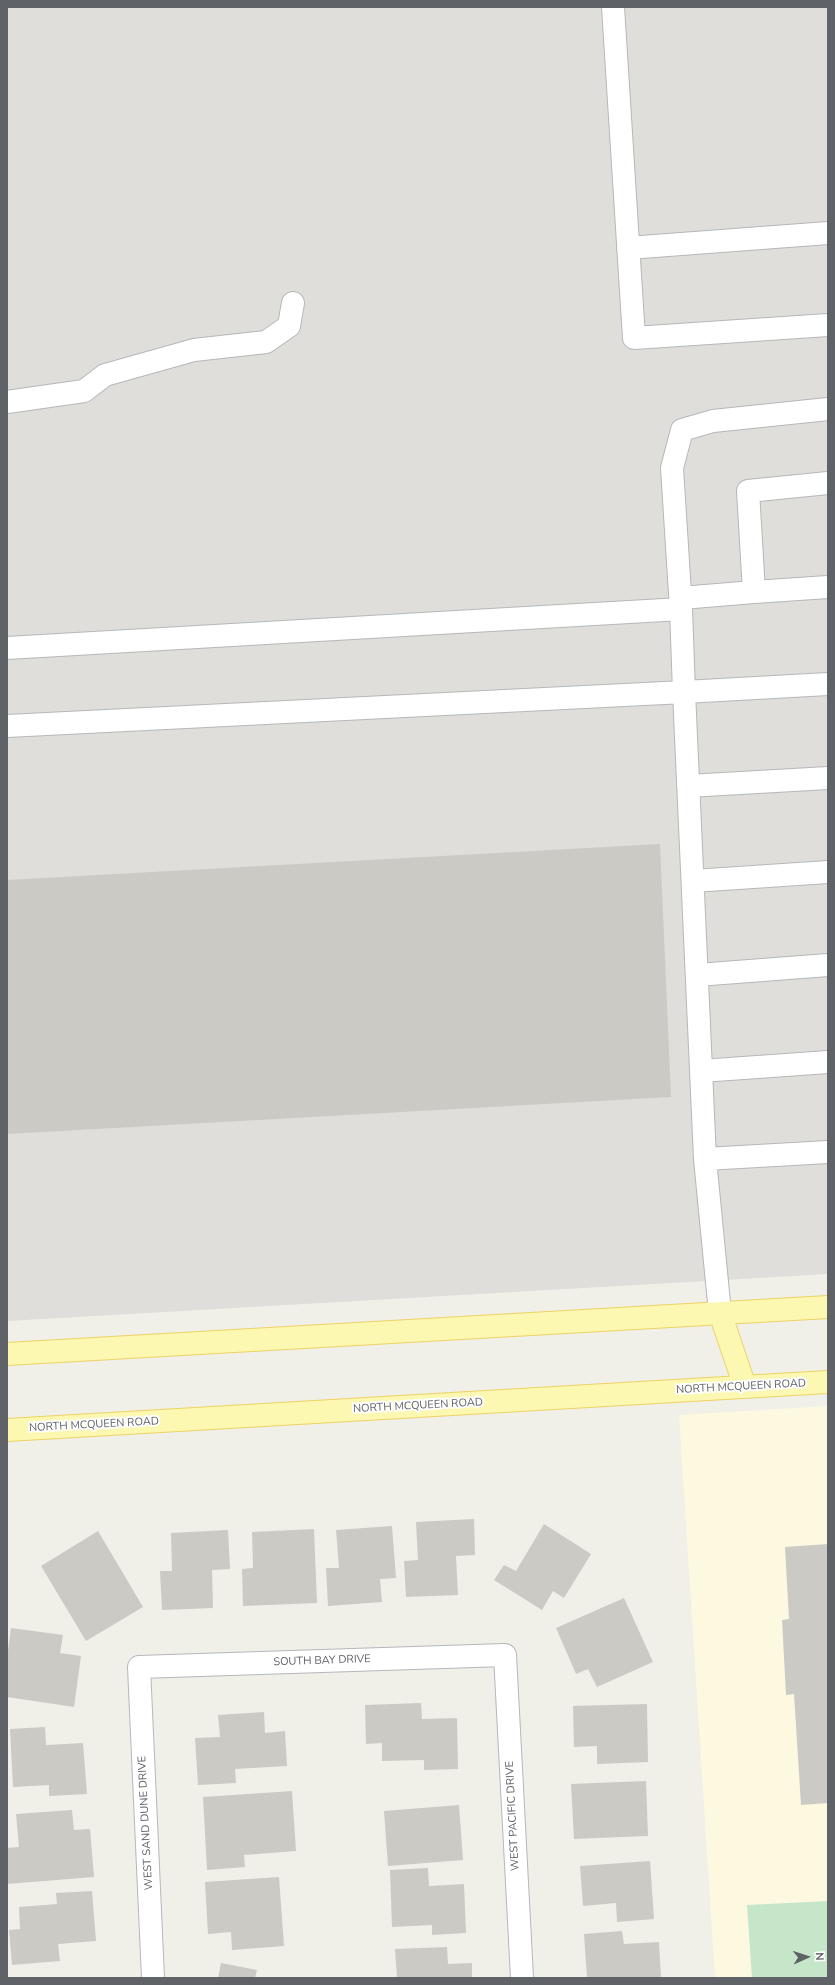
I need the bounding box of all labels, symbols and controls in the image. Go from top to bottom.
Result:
street label: NORTH MCQUEEN ROAD [676,1377,806,1397]
street label: NORTH MCQUEEN ROAD [353,1396,483,1416]
street label: NORTH MCQUEEN ROAD [29,1415,159,1435]
street label: SOUTH BAY DRIVE [273,1653,371,1669]
street label: WEST SAND DUNE DRIVE [136,1756,156,1890]
street label: WEST PACIFIC DRIVE [504,1761,522,1871]
north arrow [787,1937,827,1977]
text: N [812,1952,827,1961]

